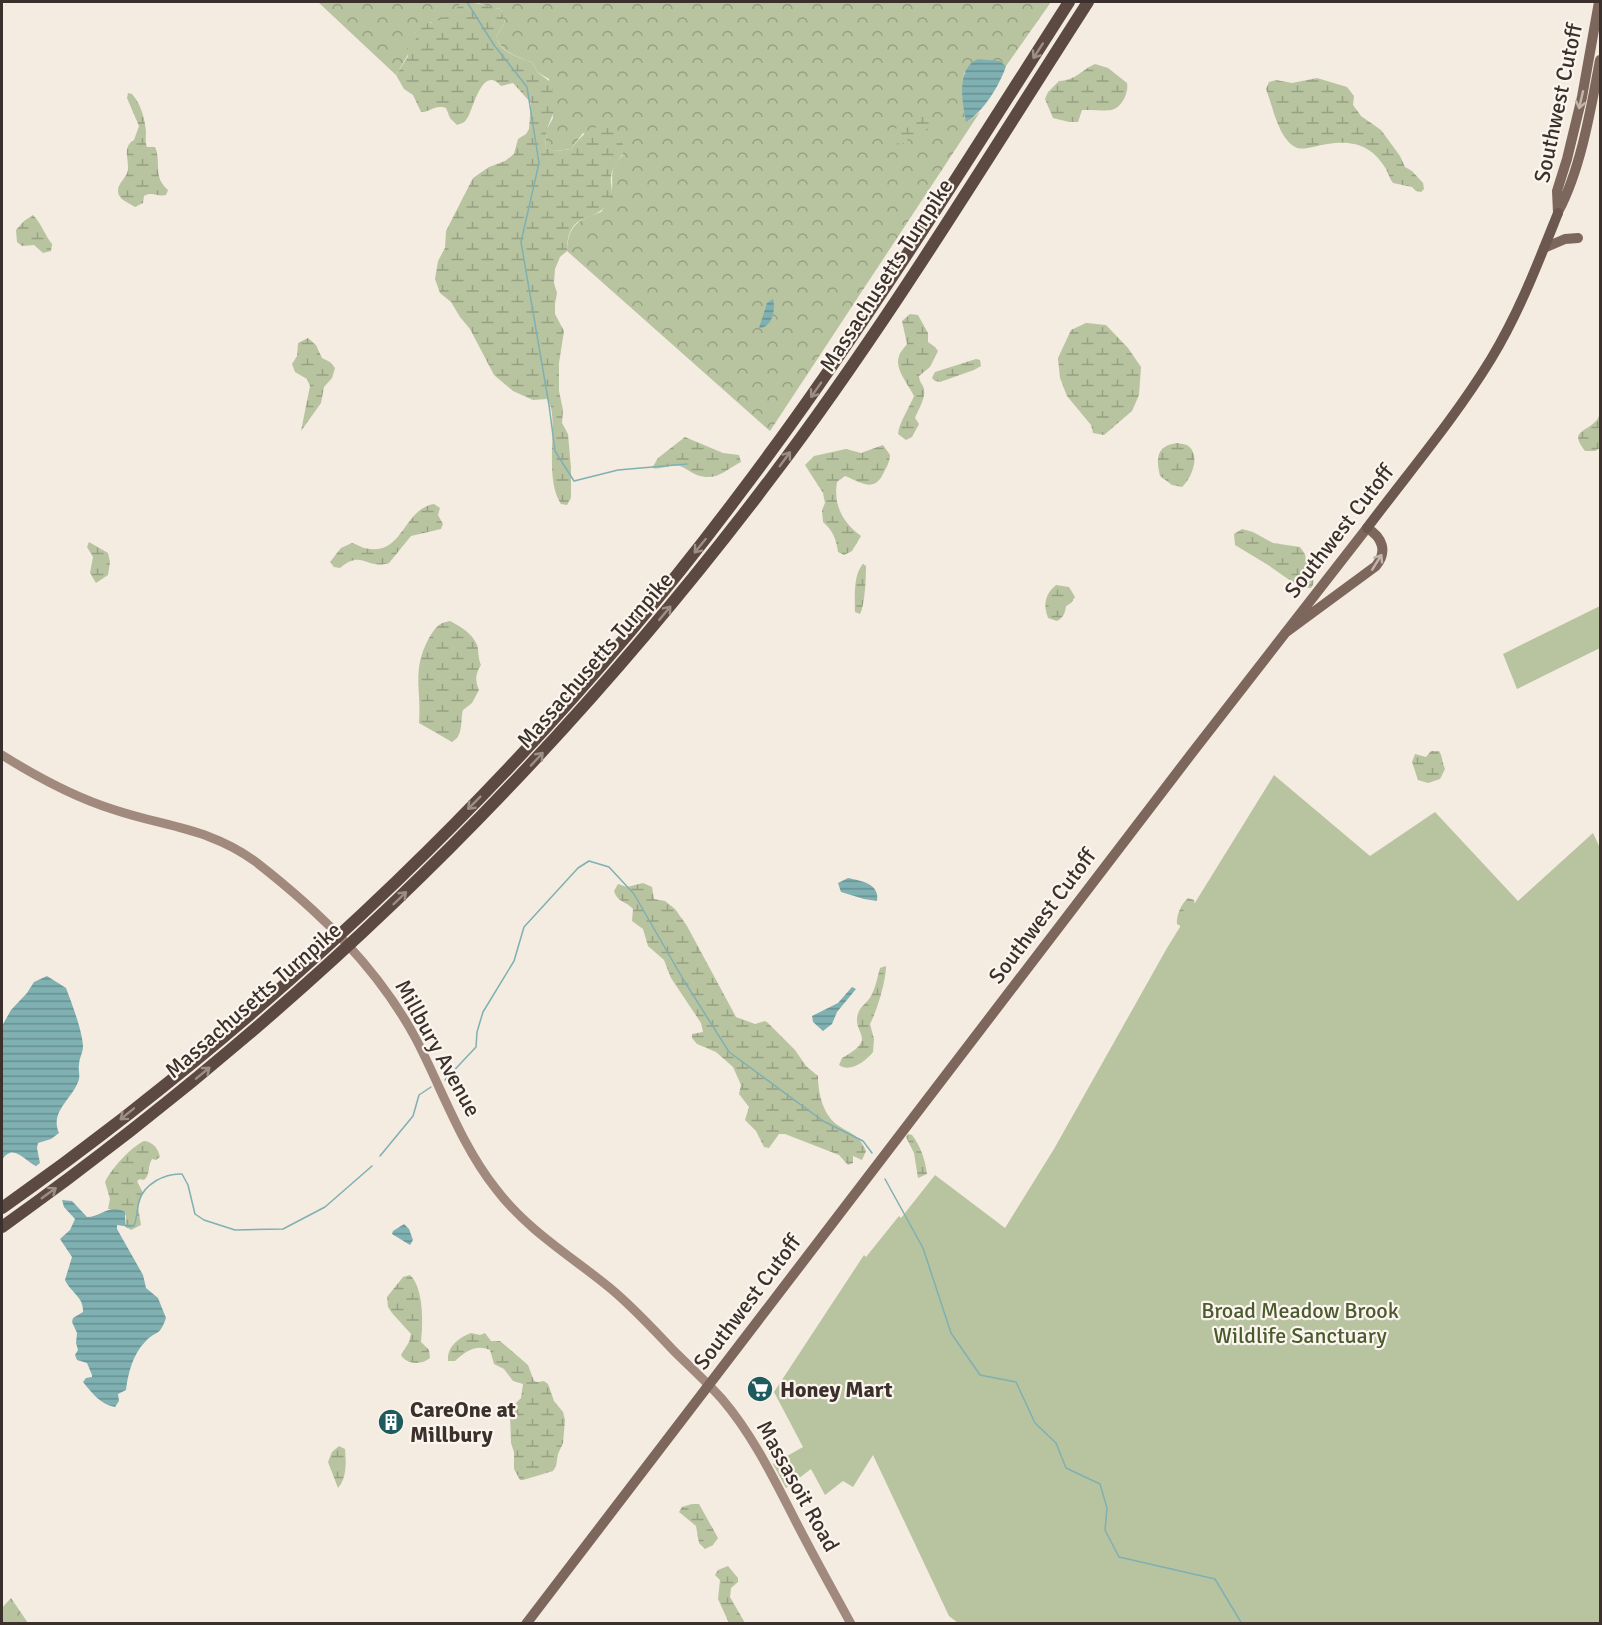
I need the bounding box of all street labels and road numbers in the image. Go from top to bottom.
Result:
street label: Southwest Cutoff [1528,20,1588,185]
street label: Massachusetts Turnpike [814,174,958,376]
street label: Southwest Cutoff [1279,458,1400,603]
street label: Massachusetts Turnpike [511,566,679,754]
street label: Southwest Cutoff [982,842,1102,989]
street label: Massachusetts Turnpike [159,916,347,1084]
street label: Millbury Avenue [389,975,487,1121]
street label: Southwest Cutoff [687,1228,807,1375]
street label: Massasoit Road [751,1416,845,1556]

